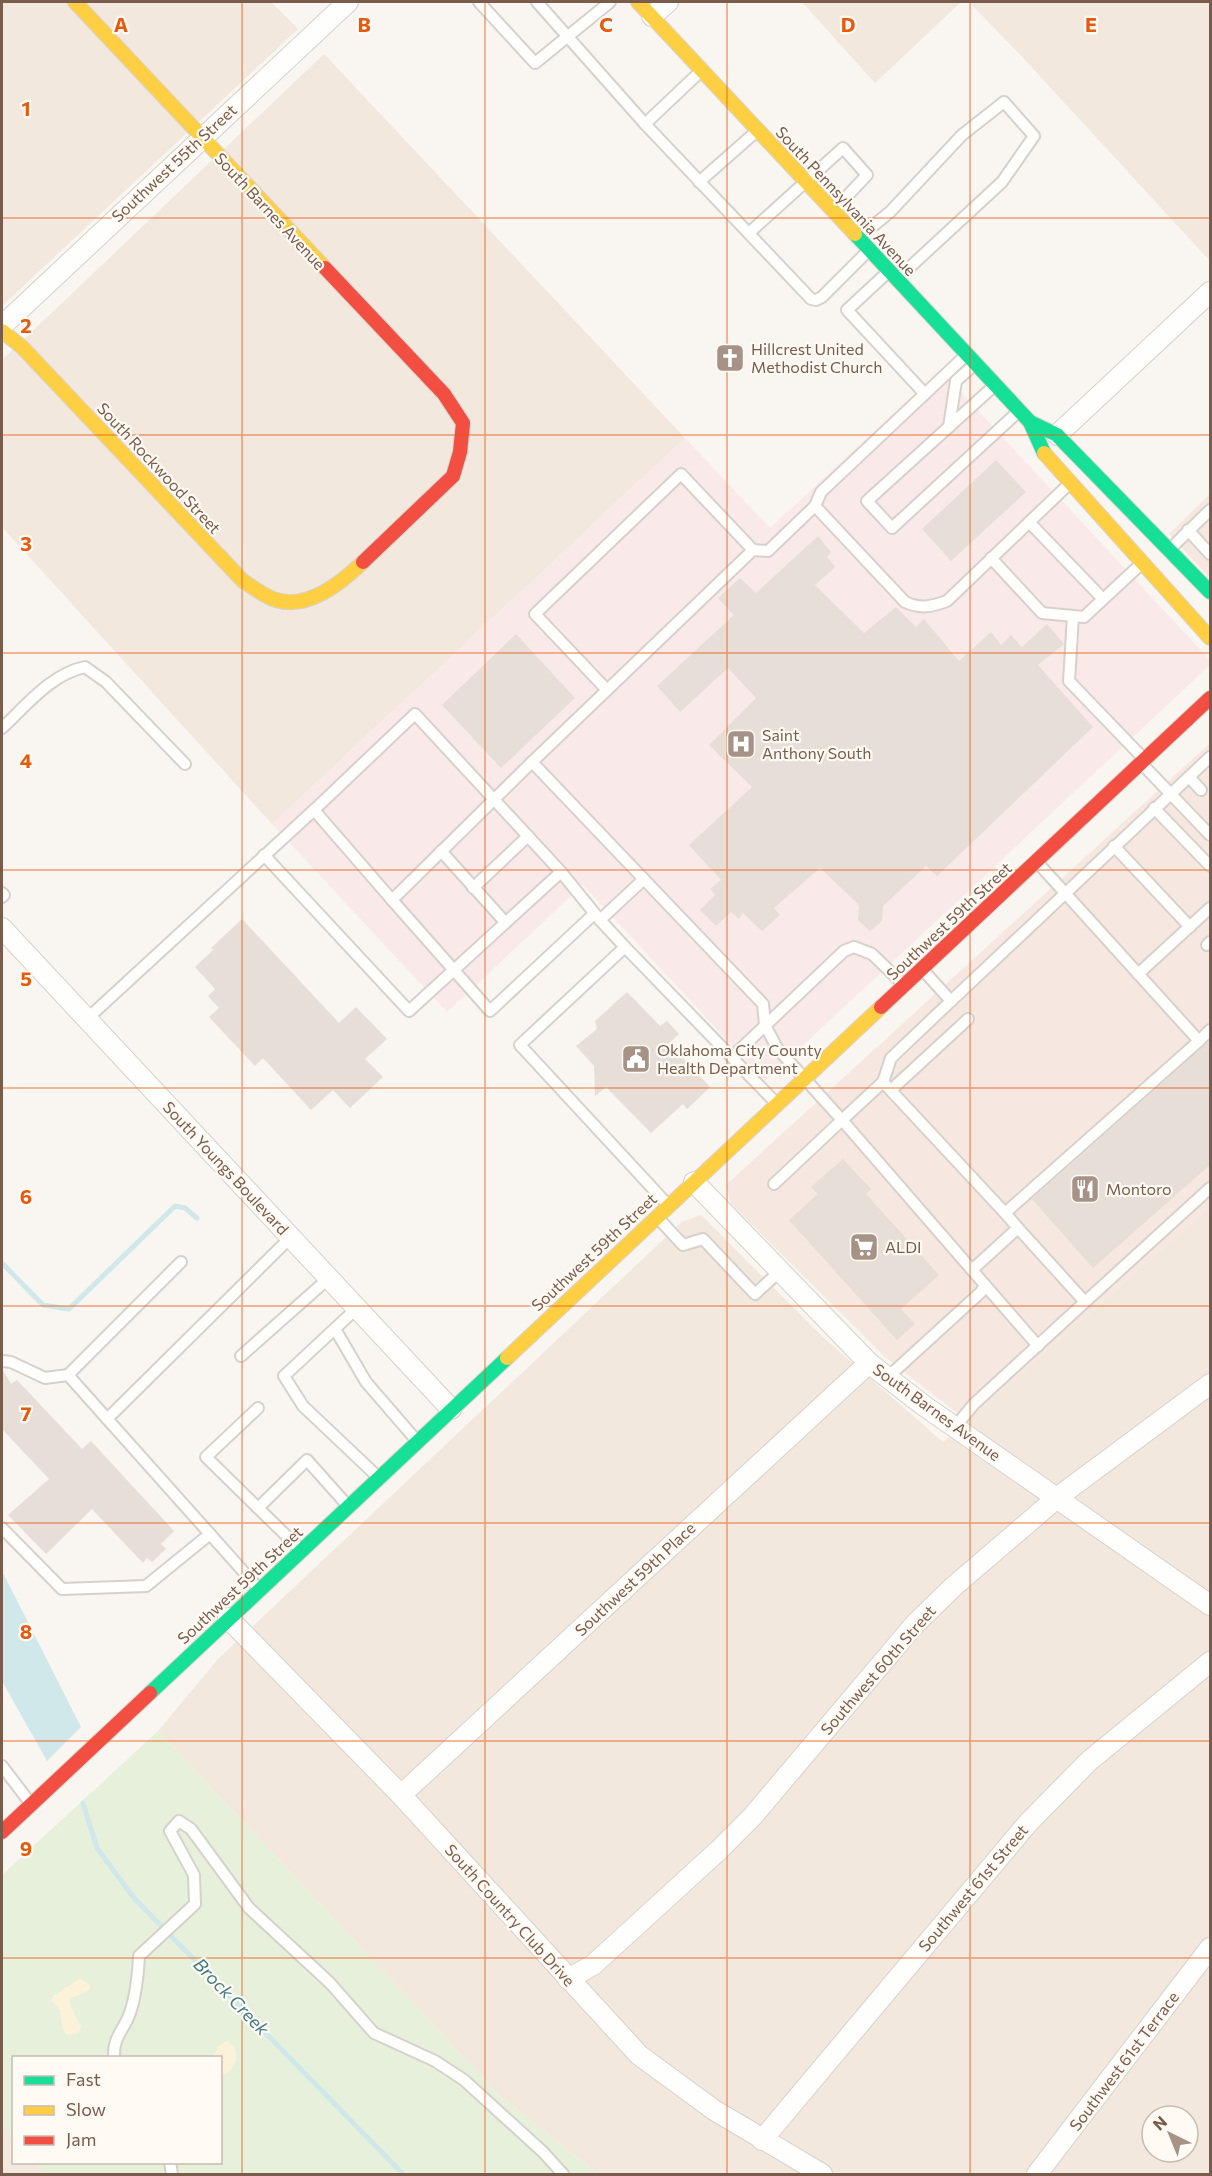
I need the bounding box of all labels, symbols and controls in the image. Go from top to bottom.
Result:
text: A [114,12,128,36]
text: B [357,12,371,36]
text: C [599,12,613,36]
text: D [841,12,855,36]
text: E [1085,12,1097,36]
text: 1 [21,96,31,120]
street label: Southwest 55th Street [107,100,240,225]
street label: South Pennsylvania Avenue [772,122,921,279]
street label: South Barnes Avenue [211,148,330,273]
text: 2 [20,313,32,337]
place label: Hillcrest United Methodist Church [751,339,882,376]
church icon: Hillcrest United Methodist Church [714,342,746,374]
street label: South Rockwood Street [94,398,225,537]
text: 3 [20,531,32,555]
place label: Saint Anthony South [762,725,871,762]
hospital icon: Saint Anthony South [725,728,757,760]
text: 4 [20,748,32,772]
street label: Southwest 59th Street [882,857,1015,984]
text: 5 [20,966,32,990]
place label: Oklahoma City County Health Department [657,1040,822,1077]
public building icon: Oklahoma City County Health Department [620,1043,652,1075]
street label: South Youngs Boulevard [160,1097,293,1238]
restaurant icon: Montoro [1069,1173,1101,1205]
place label: Montoro [1106,1179,1172,1198]
text: 6 [20,1184,32,1208]
street label: Southwest 59th Street [527,1188,660,1315]
supermarket icon: ALDI [848,1231,880,1263]
place label: ALDI [885,1237,921,1256]
street label: South Barnes Avenue [870,1359,1005,1464]
text: 7 [21,1401,32,1425]
street label: Southwest 59th Place [570,1518,699,1639]
street label: Southwest 59th Street [173,1521,306,1648]
street label: Southwest 60th Street [816,1601,939,1738]
text: 8 [20,1619,32,1643]
street label: Southwest 61st Street [914,1820,1032,1955]
text: 9 [20,1836,32,1860]
street label: South Country Club Drive [442,1840,579,1990]
water label: Brock Creek [189,1953,275,2041]
street label: Southwest 61st Terrace [1065,1987,1182,2134]
legend [12,2056,222,2164]
text: Fast [66,2068,101,2090]
text: Slow [66,2098,106,2120]
north arrow [1140,2104,1200,2164]
text: N [1149,2112,1170,2134]
text: Jam [66,2128,96,2150]

